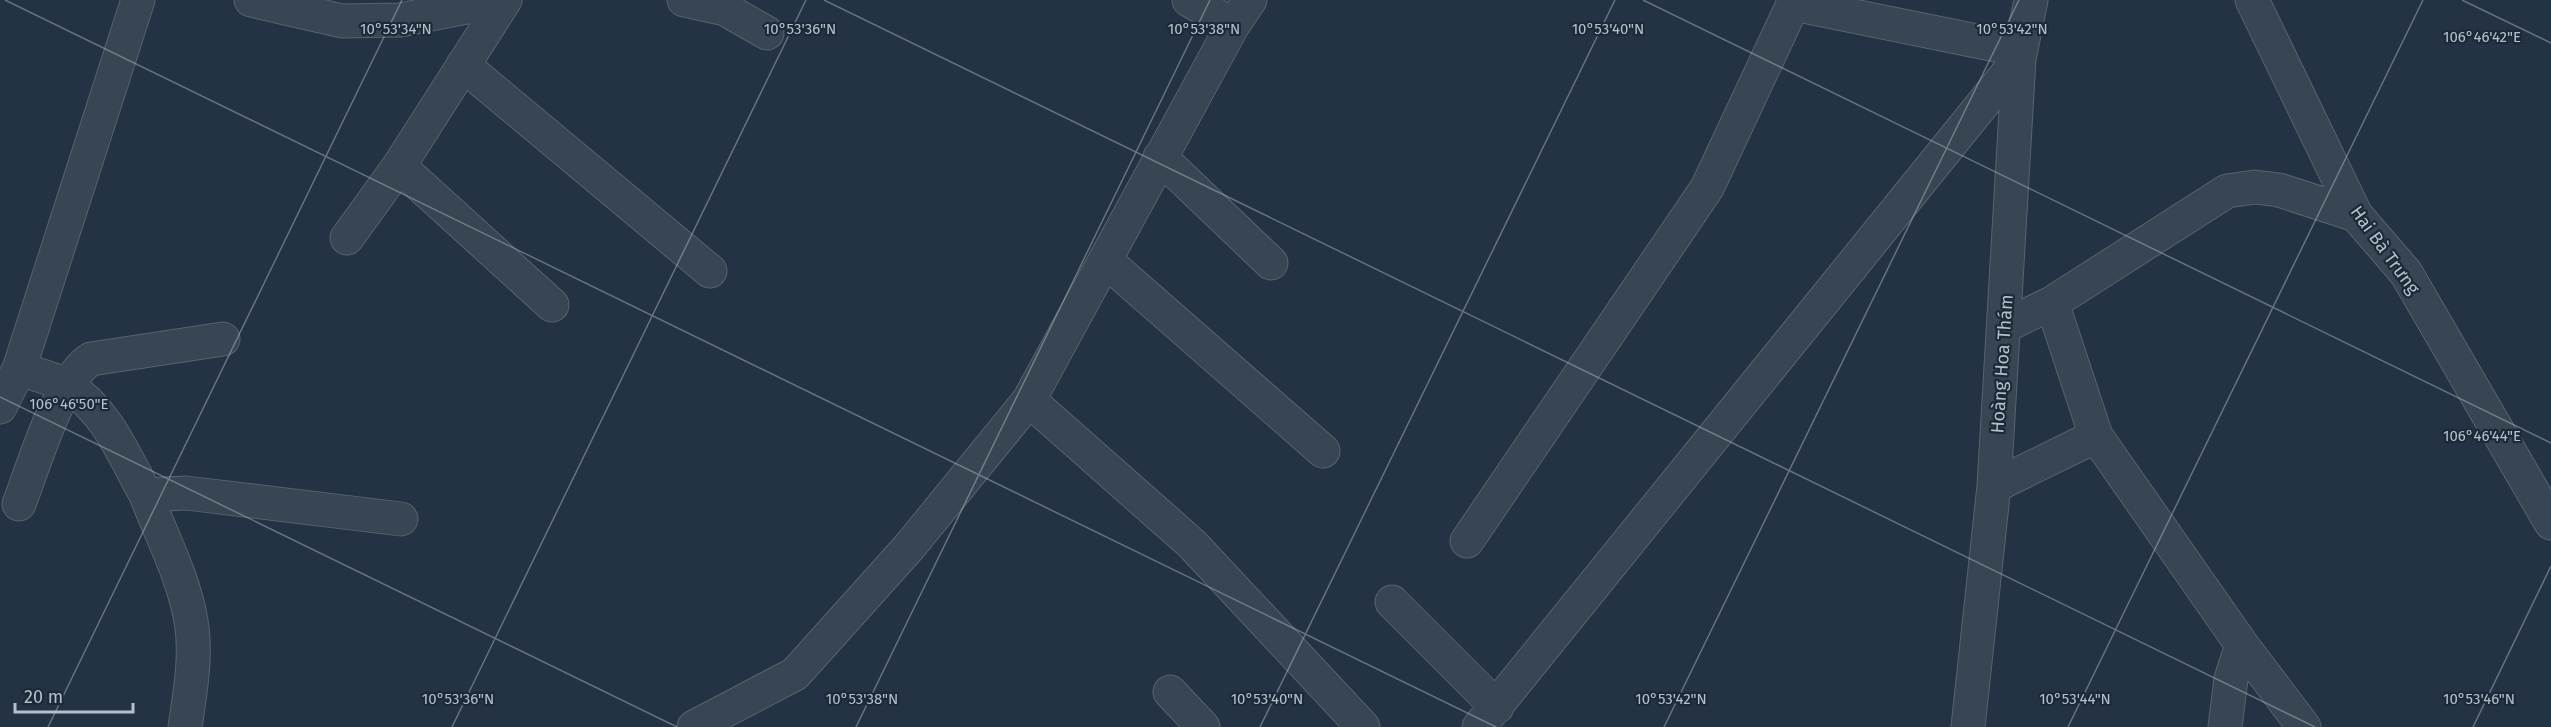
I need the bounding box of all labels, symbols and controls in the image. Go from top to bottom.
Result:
text: 10°53'34"N [360,20,432,38]
text: 10°53'36"N [764,20,836,38]
text: 10°53'38"N [1168,20,1240,38]
text: 10°53'40"N [1572,20,1644,38]
text: 10°53'42"N [1976,20,2048,38]
text: 106°46'42"E [2443,28,2521,46]
street label: Hai Bà Trưng [2346,202,2425,299]
street label: Hoàng Hoa Thám [1986,294,2018,434]
text: 106°46'50"E [29,395,109,413]
text: 106°46'44"E [2443,427,2521,445]
scale bar [15,676,134,714]
text: 20 m [24,686,63,708]
text: 10°53'36"N [422,690,494,708]
text: 10°53'38"N [826,690,898,708]
text: 10°53'40"N [1231,690,1303,708]
text: 10°53'42"N [1635,690,1707,708]
text: 10°53'44"N [2039,690,2111,708]
text: 10°53'46"N [2443,690,2515,708]

